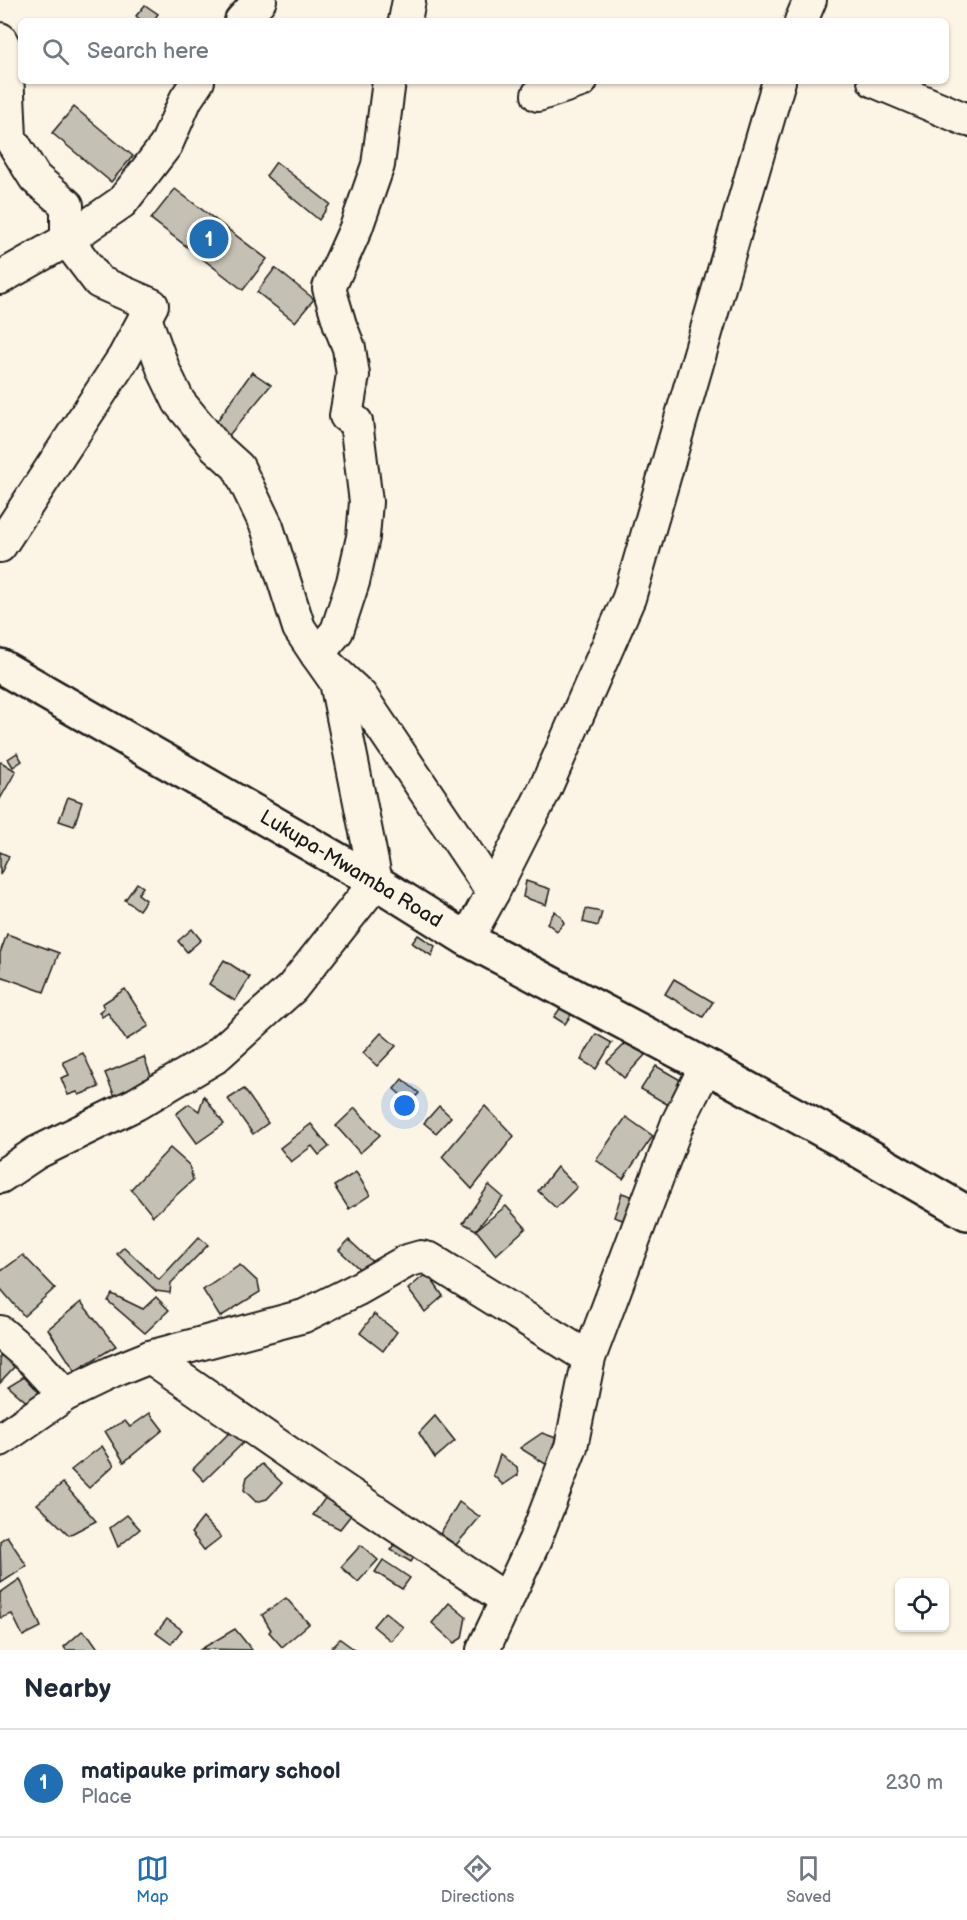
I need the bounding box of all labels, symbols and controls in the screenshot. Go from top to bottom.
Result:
search box [18,18,949,84]
icon: search [39,35,72,68]
text: Search here [87,38,209,65]
pin: 1 [190,216,228,262]
street label: Lukupa-Mwamba Road [255,805,447,933]
your location [390,1091,419,1120]
map controls [895,1578,949,1632]
button: locate [895,1578,949,1632]
text: Nearby [24,1674,111,1705]
text: matipauke primary school [81,1758,341,1785]
text: 1 [39,1771,48,1795]
text: 230 m [886,1771,943,1795]
text: Place [81,1785,132,1809]
tab: Map [136,1852,169,1907]
tab: Directions [441,1852,514,1907]
tab: Saved [786,1852,831,1907]

